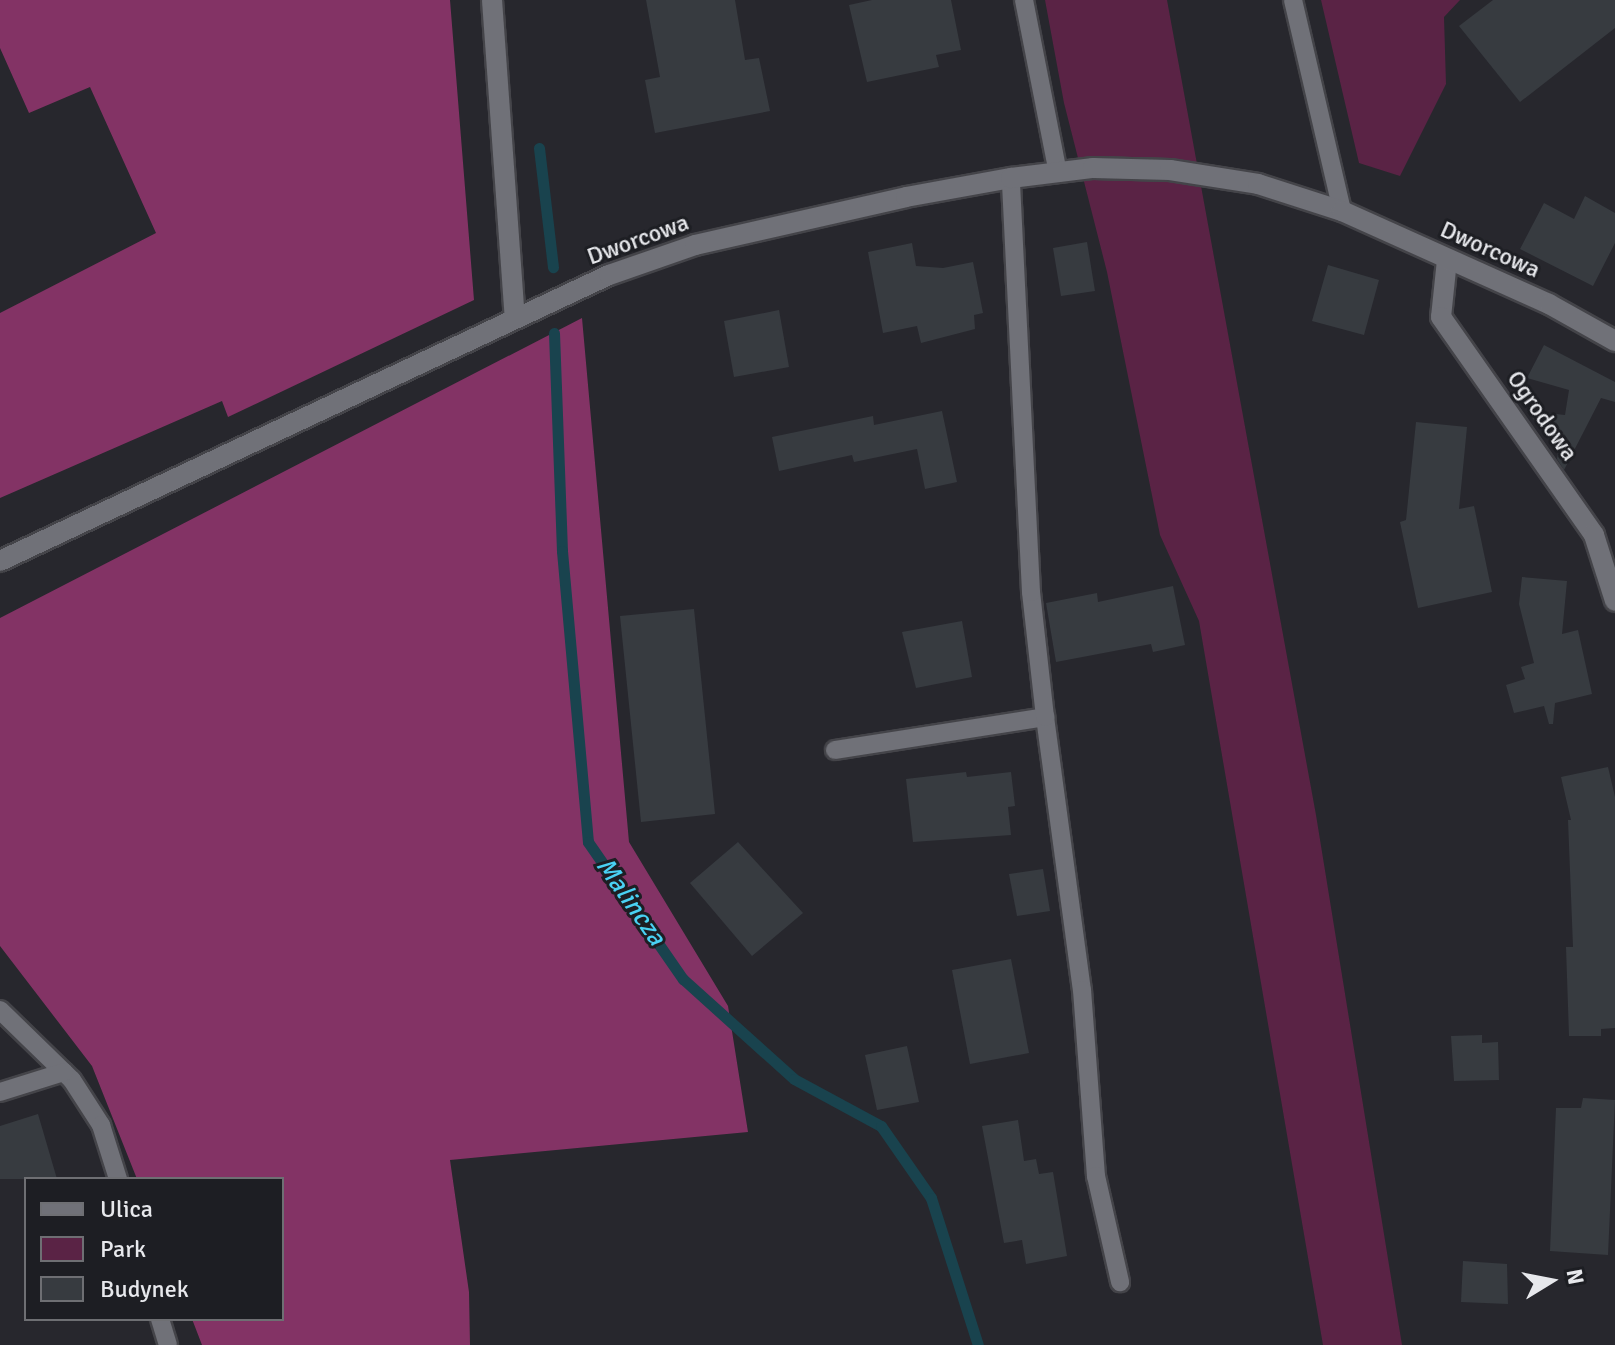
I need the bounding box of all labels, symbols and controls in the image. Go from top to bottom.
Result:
street label: Dworcowa [583,208,693,272]
street label: Dworcowa [1436,215,1544,285]
street label: Ogrodowa [1501,365,1583,467]
water label: Malincza [589,852,671,952]
legend [24,1177,284,1321]
text: Ulica [100,1194,153,1224]
text: Park [100,1234,146,1264]
north arrow [1511,1241,1591,1321]
text: N [1561,1267,1590,1287]
text: Budynek [100,1274,189,1304]

